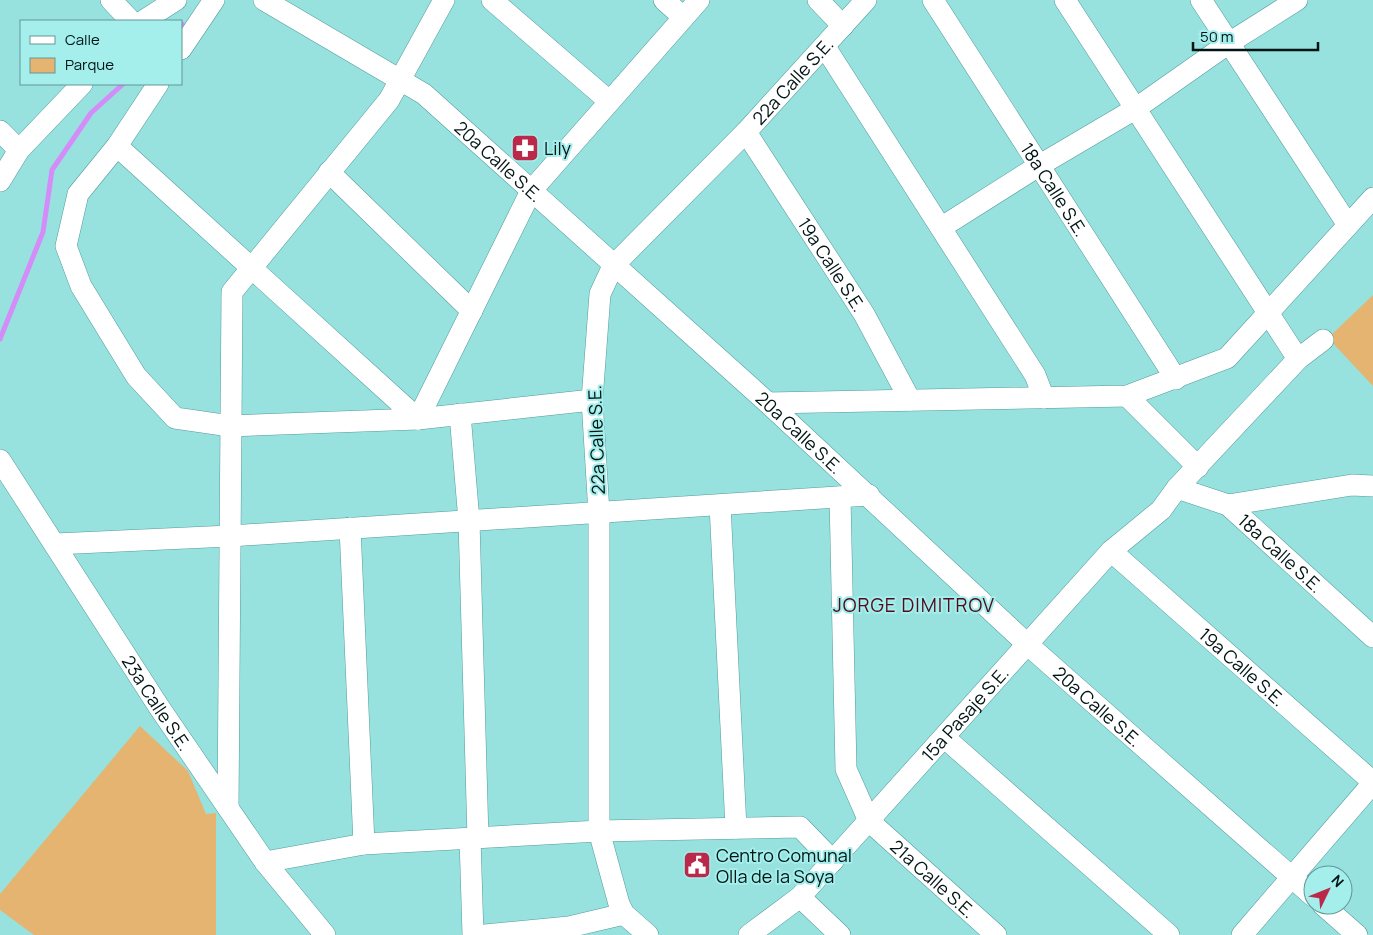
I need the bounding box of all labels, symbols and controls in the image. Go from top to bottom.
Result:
legend [20,20,182,85]
scale bar [1193,20,1318,52]
text: 50 m [1200,26,1234,47]
text: Calle [65,29,100,50]
street label: 22a Calle S.E. [747,32,838,130]
text: Parque [65,54,114,75]
street label: 20a Calle S.E. [450,115,548,207]
pharmacy icon: Lily [510,133,540,163]
place label: Lily [544,136,572,160]
street label: 18a Calle S.E. [1016,138,1093,241]
street label: 19a Calle S.E. [793,213,871,316]
street label: 22a Calle S.E. [582,385,610,495]
street label: 20a Calle S.E. [751,386,848,479]
street label: 18a Calle S.E. [1233,508,1328,598]
district label: JORGE DIMITROV [833,592,995,618]
street label: 19a Calle S.E. [1194,622,1290,711]
street label: 23a Calle S.E. [117,651,197,755]
street label: 15a Pasaje S.E. [916,661,1014,766]
street label: 20a Calle S.E. [1048,661,1147,752]
street label: 21a Calle S.E. [885,834,981,923]
place label: Centro Comunal Olla de la Soya [716,843,852,888]
public building icon: Centro Comunal Olla de la Soya [682,850,712,880]
north arrow [1303,865,1353,915]
text: N [1327,871,1348,891]

